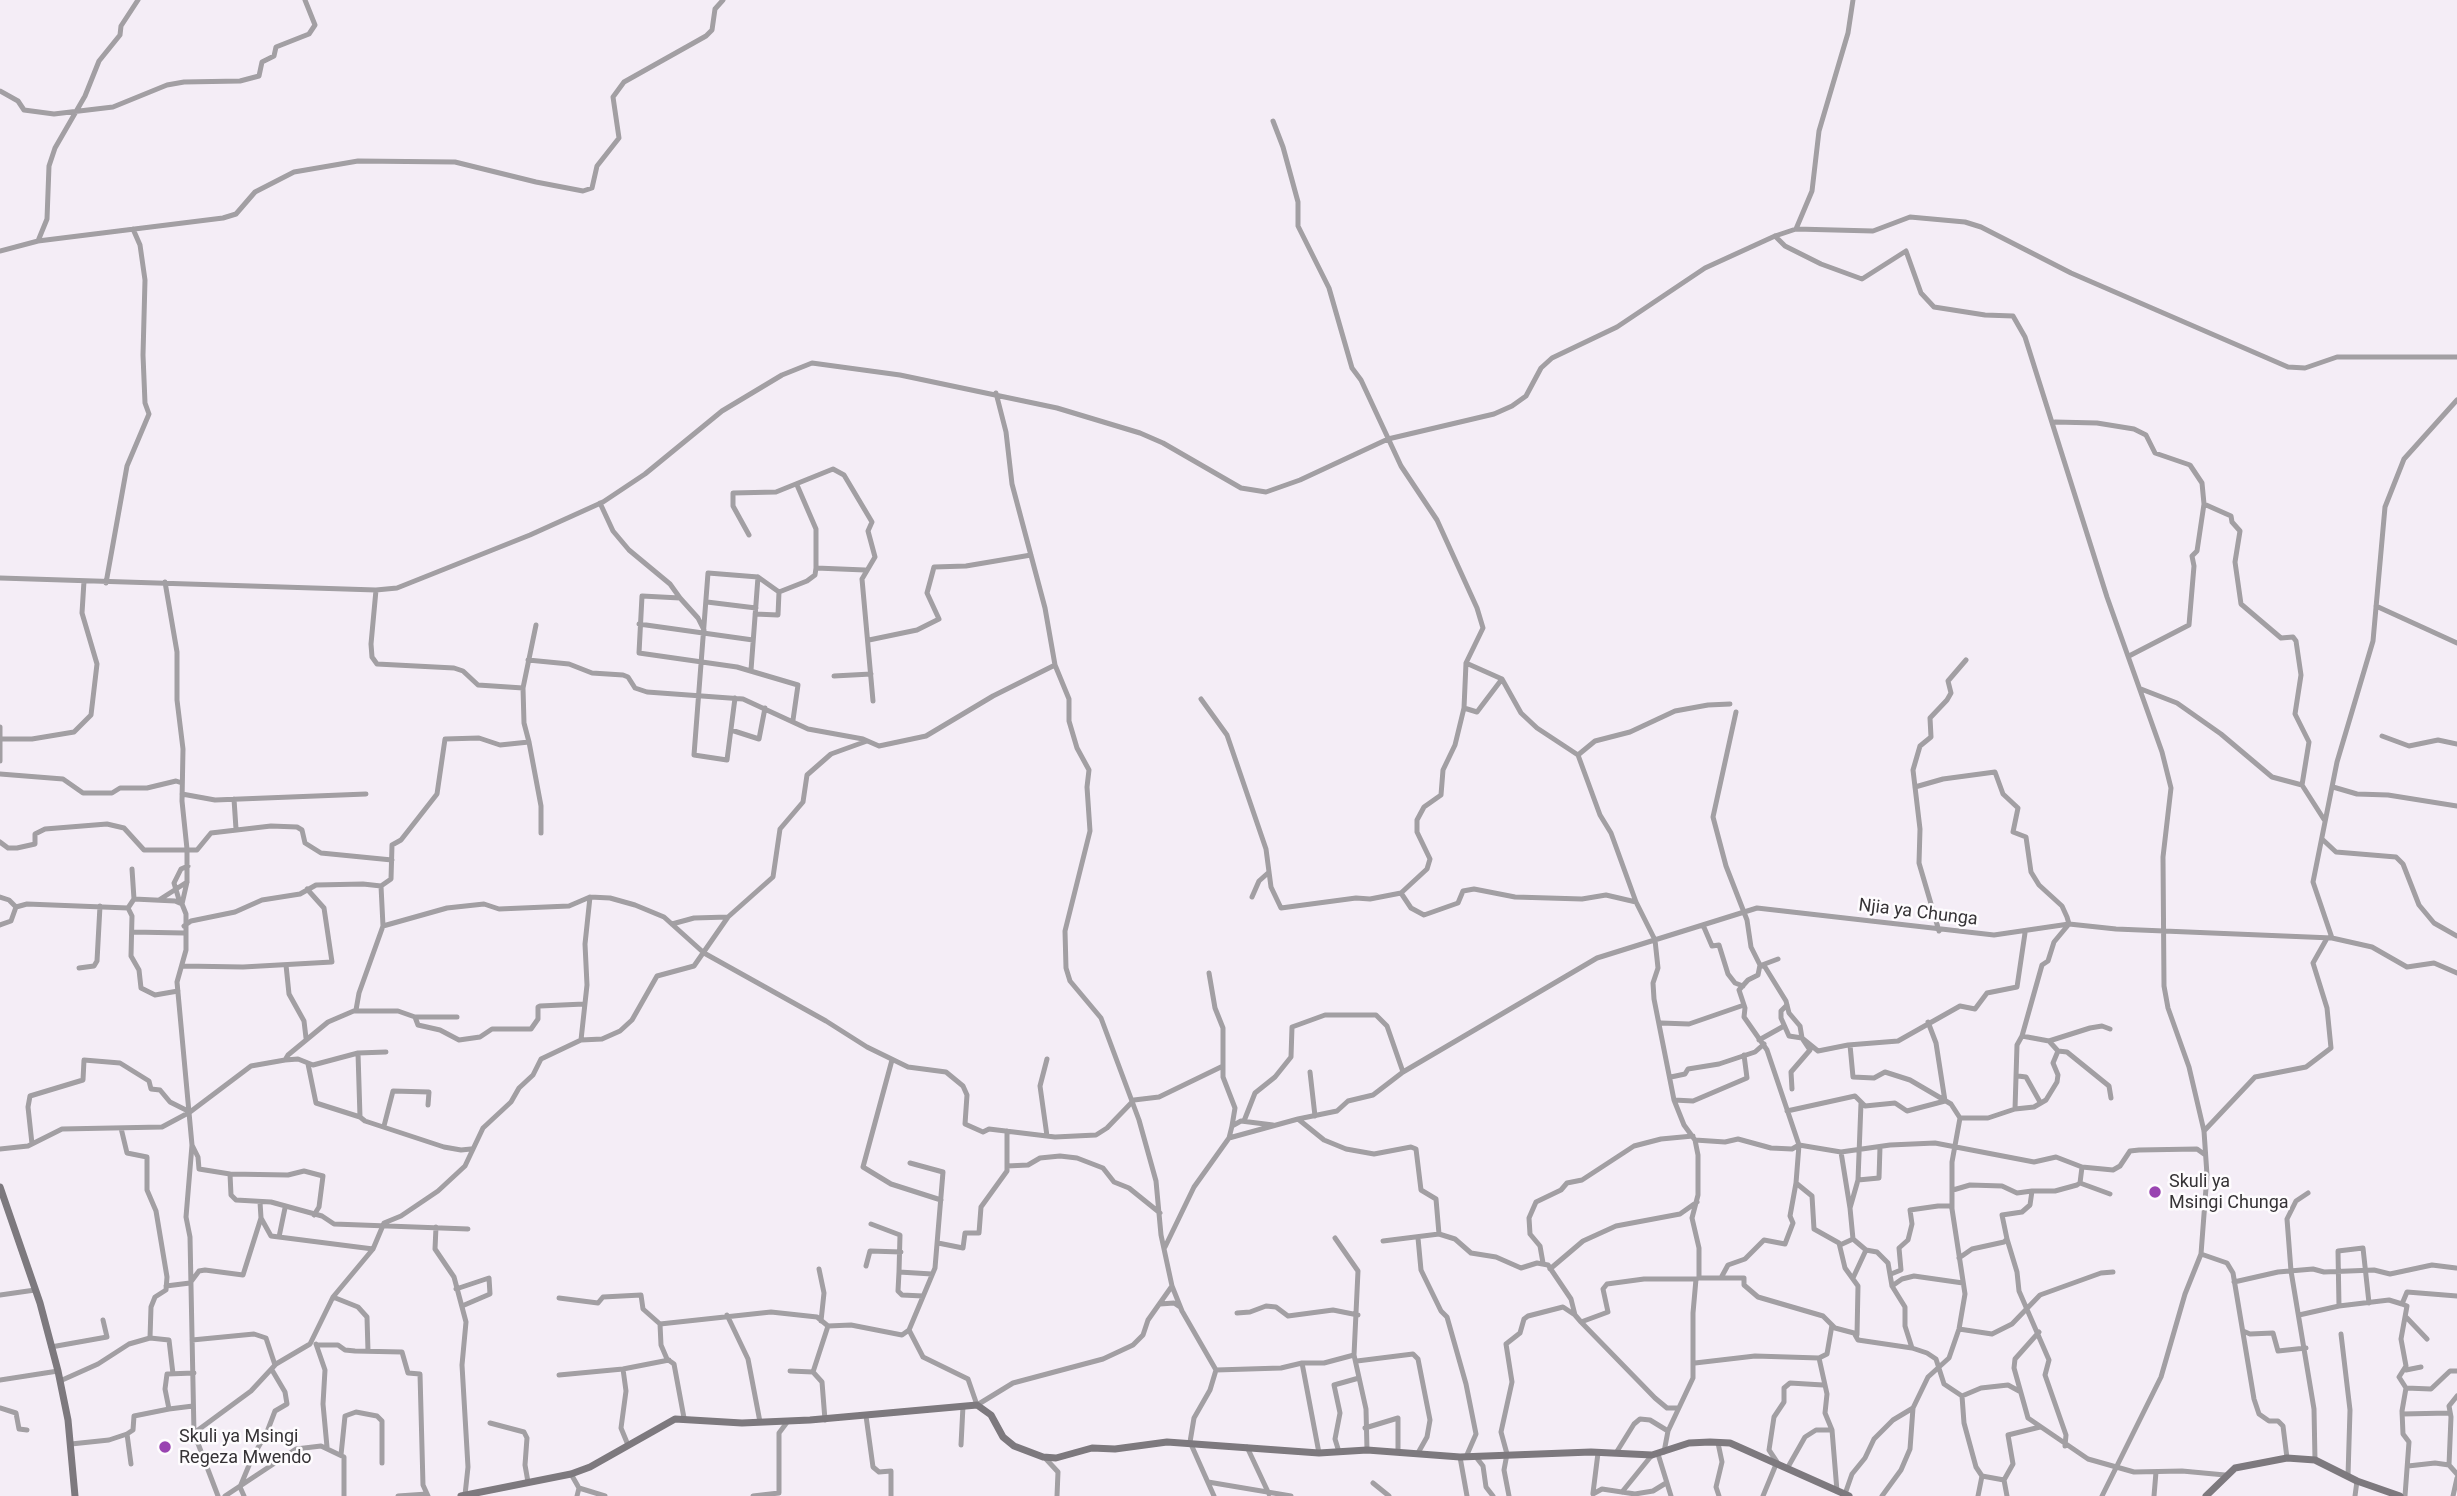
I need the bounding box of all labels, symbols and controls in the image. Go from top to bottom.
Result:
street label: Njia ya Chunga [1857,895,1979,931]
place label: Skuli ya Msingi Chunga [2169,1171,2289,1214]
marker: Skuli ya Msingi Chunga [2147,1184,2163,1200]
place label: Skuli ya Msingi Regeza Mwendo [179,1426,312,1468]
marker: Skuli ya Msingi Regeza Mwendo [157,1439,173,1455]

